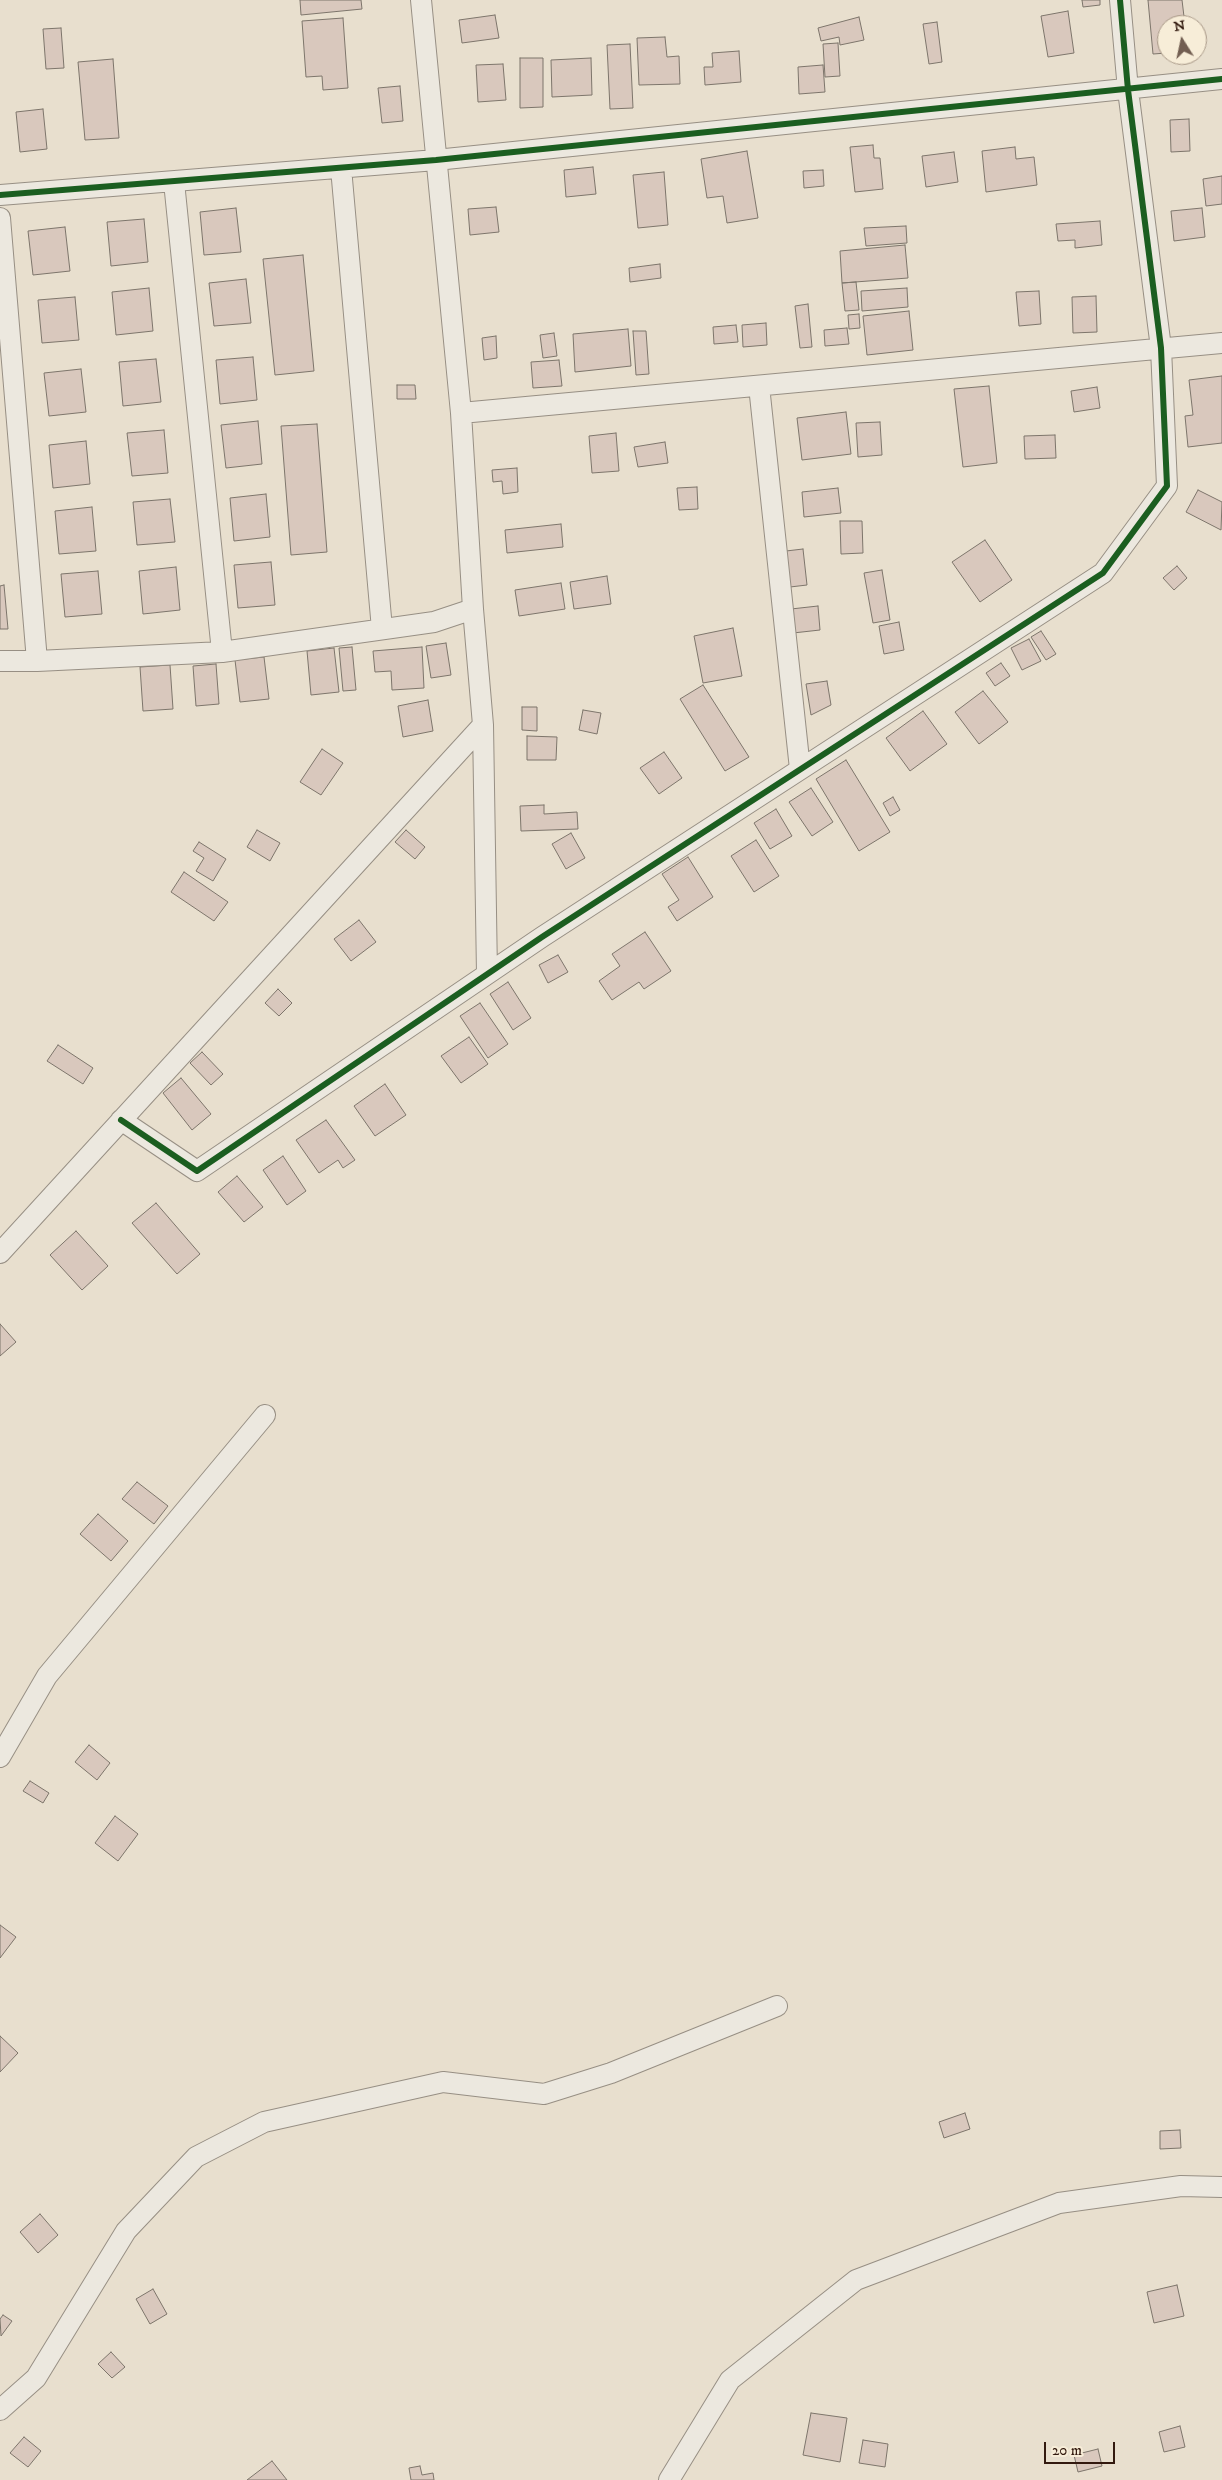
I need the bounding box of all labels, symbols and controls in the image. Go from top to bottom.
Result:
north arrow [1157,15,1207,65]
text: N [1172,16,1187,36]
scale bar [1047,2432,1118,2464]
text: 20 m [1052,2441,1082,2460]

